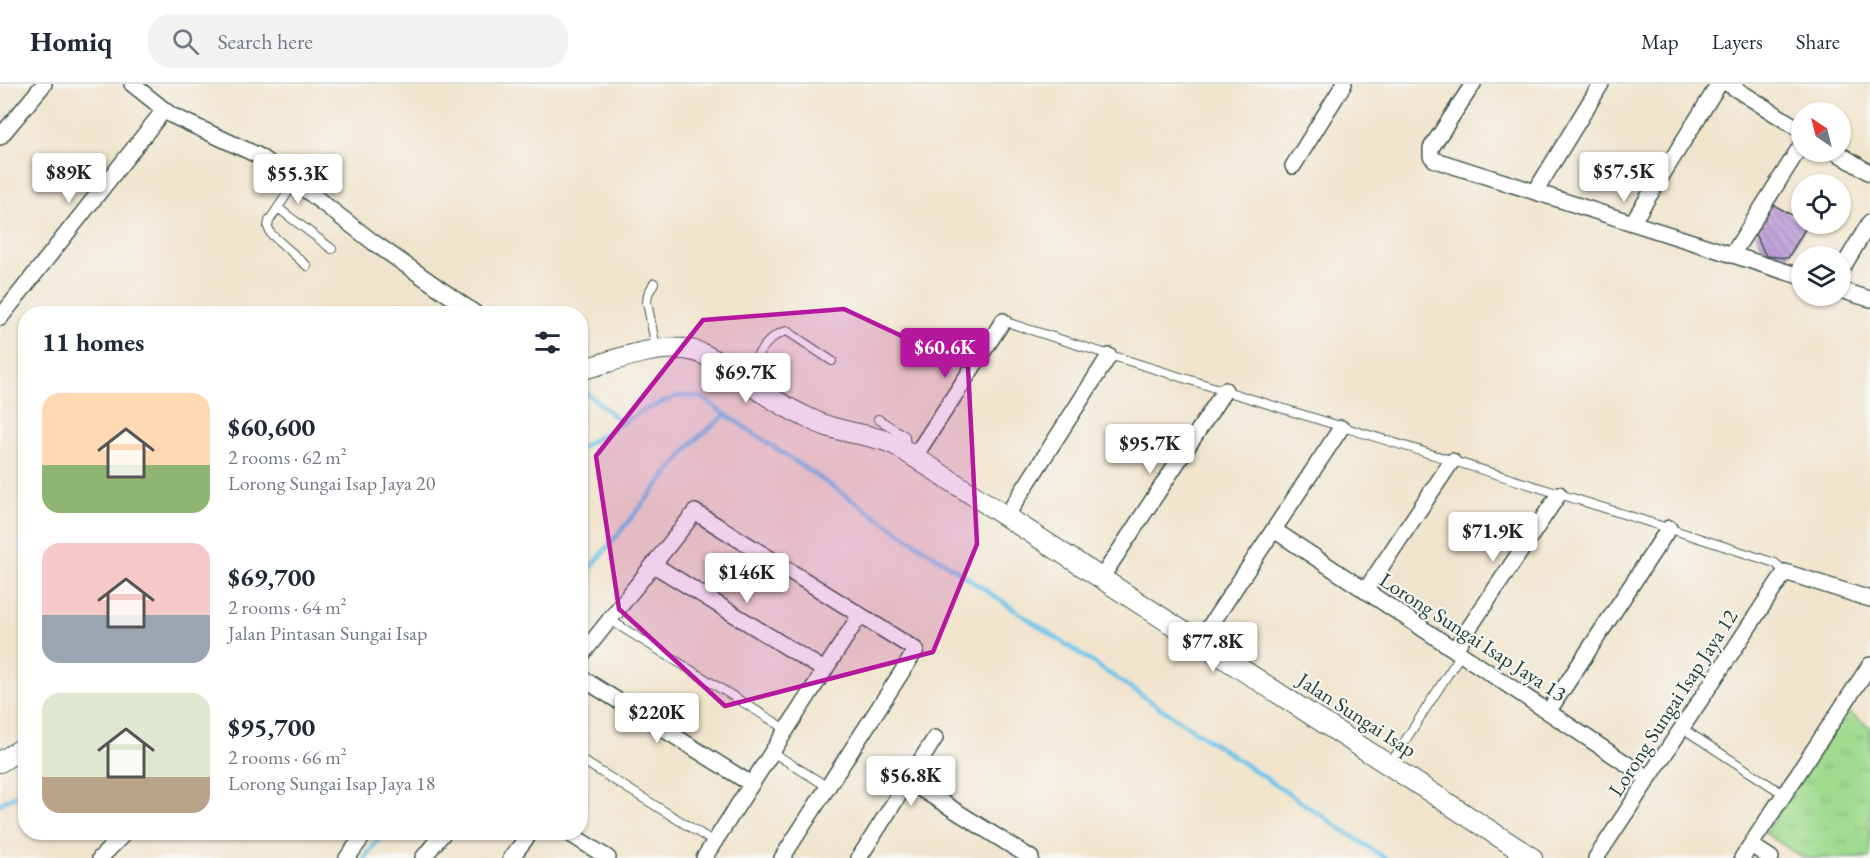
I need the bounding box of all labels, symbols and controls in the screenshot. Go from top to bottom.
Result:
search box [148,14,568,68]
text: Homiq [30,23,112,59]
icon: search [169,25,202,58]
text: Search here [217,27,313,56]
text: Map [1641,28,1679,55]
text: Layers [1712,28,1763,55]
text: Share [1796,28,1840,55]
north arrow [1791,102,1851,162]
map controls [1791,102,1851,306]
pin: $57.5K [1575,152,1673,203]
pin: $89K [33,153,105,204]
pin: $55.3K [249,154,347,205]
text: $57.5K [1593,158,1655,184]
text: $89K [46,159,92,185]
text: $55.3K [267,160,329,186]
button: locate [1791,174,1851,234]
button: layers [1791,246,1851,306]
text: 11 homes [42,325,144,359]
icon: filters [531,326,564,359]
pin: $60.6K [896,328,994,379]
text: $60.6K [914,334,976,360]
pin: $69.7K [697,353,795,404]
text: $69.7K [715,359,777,385]
text: $60,600 [228,410,315,444]
icon: home [90,417,162,489]
pin: $95.7K [1101,424,1199,475]
text: $95.7K [1119,430,1181,456]
text: 2 rooms · 62 m² [228,444,347,470]
text: Lorong Sungai Isap Jaya 20 [228,470,435,496]
pin: $71.9K [1444,512,1542,563]
text: $71.9K [1462,518,1524,544]
pin: $146K [705,553,789,604]
text: $146K [719,559,775,585]
text: $69,700 [228,560,315,594]
street label: Lorong Sungai Isap Jaya 13 [1375,566,1572,707]
icon: home [90,567,162,639]
text: 2 rooms · 64 m² [228,594,347,620]
street label: Lorong Sungai Isap Jaya 12 [1602,604,1743,801]
text: Jalan Pintasan Sungai Isap [228,620,427,646]
pin: $77.8K [1164,622,1262,673]
text: $77.8K [1182,628,1244,654]
street label: Jalan Sungai Isap [1291,665,1422,763]
pin: $220K [615,693,699,744]
text: $220K [629,699,685,725]
text: $95,700 [228,710,315,744]
icon: home [90,717,162,789]
text: 2 rooms · 66 m² [228,744,347,770]
pin: $56.8K [862,756,960,807]
text: $56.8K [880,762,942,788]
text: Lorong Sungai Isap Jaya 18 [228,770,435,796]

